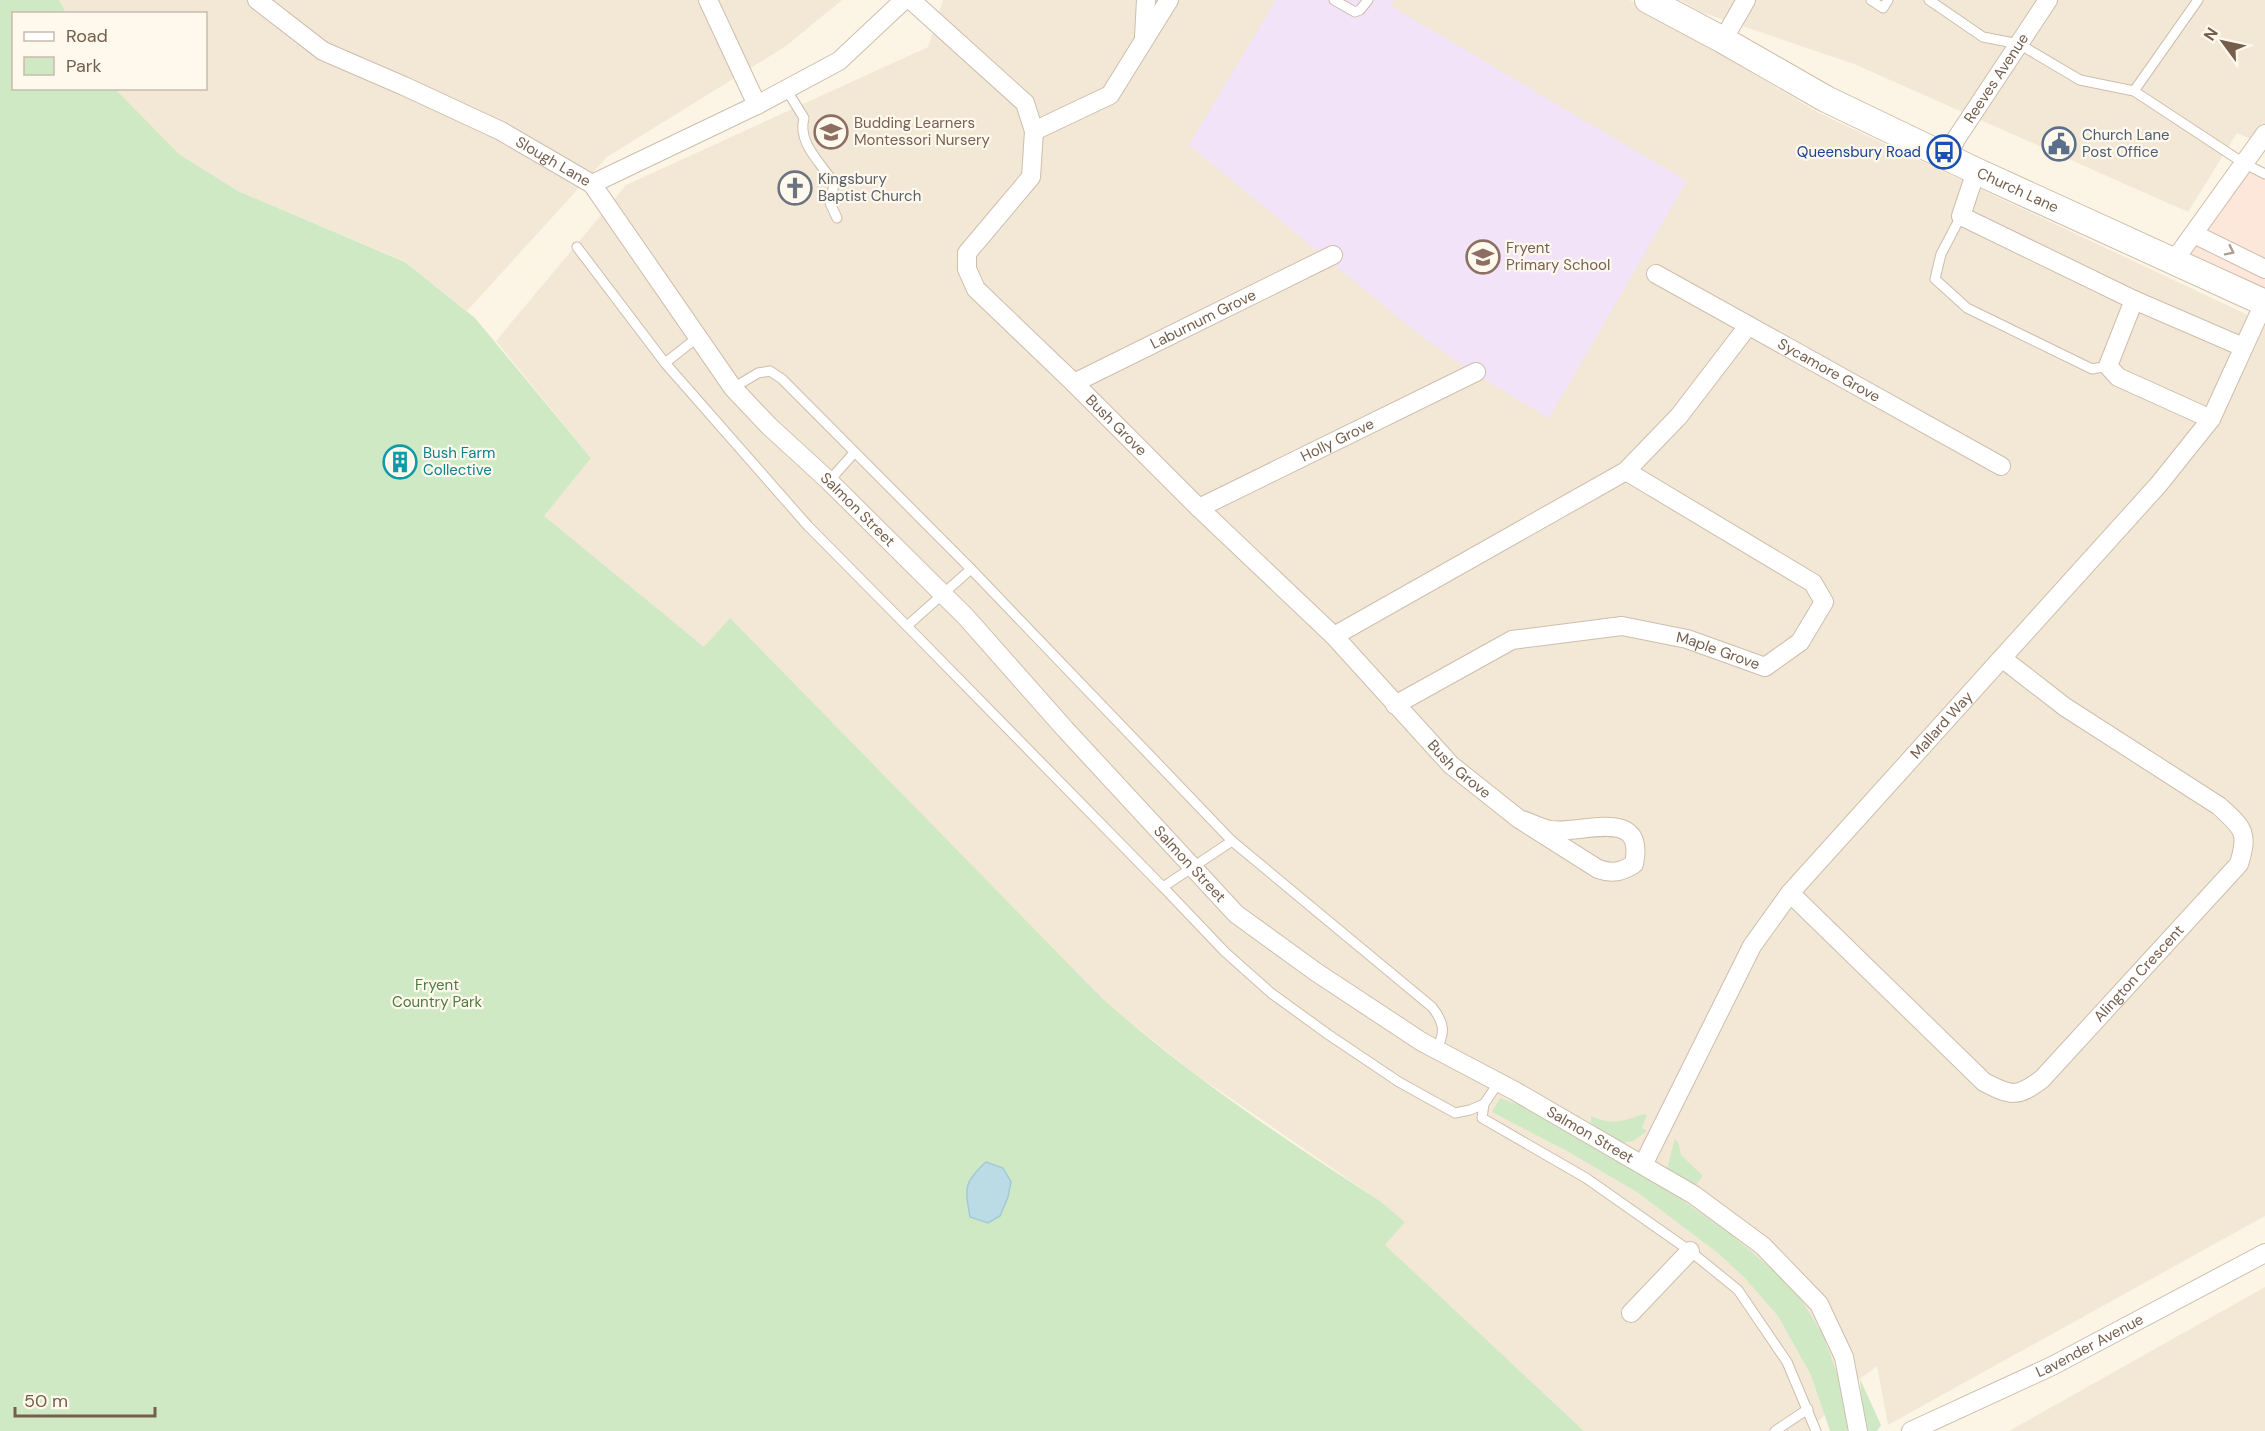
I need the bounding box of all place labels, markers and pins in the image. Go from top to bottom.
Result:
place label: Budding Learners Montessori Nursery [854,113,991,150]
school or university icon: Budding Learners Montessori Nursery [813,114,849,150]
place label: Church Lane Post Office [2082,125,2170,162]
public building icon: Church Lane Post Office [2041,126,2077,162]
bus stop icon: Queensbury Road [1926,134,1962,170]
place label: Queensbury Road [1797,142,1921,162]
place label: Kingsbury Baptist Church [818,169,921,206]
church icon: Kingsbury Baptist Church [777,170,813,206]
place label: Fryent Primary School [1506,238,1610,275]
school or university icon: Fryent Primary School [1465,239,1501,275]
place label: Bush Farm Collective [423,443,495,480]
building icon: Bush Farm Collective [382,444,418,480]

